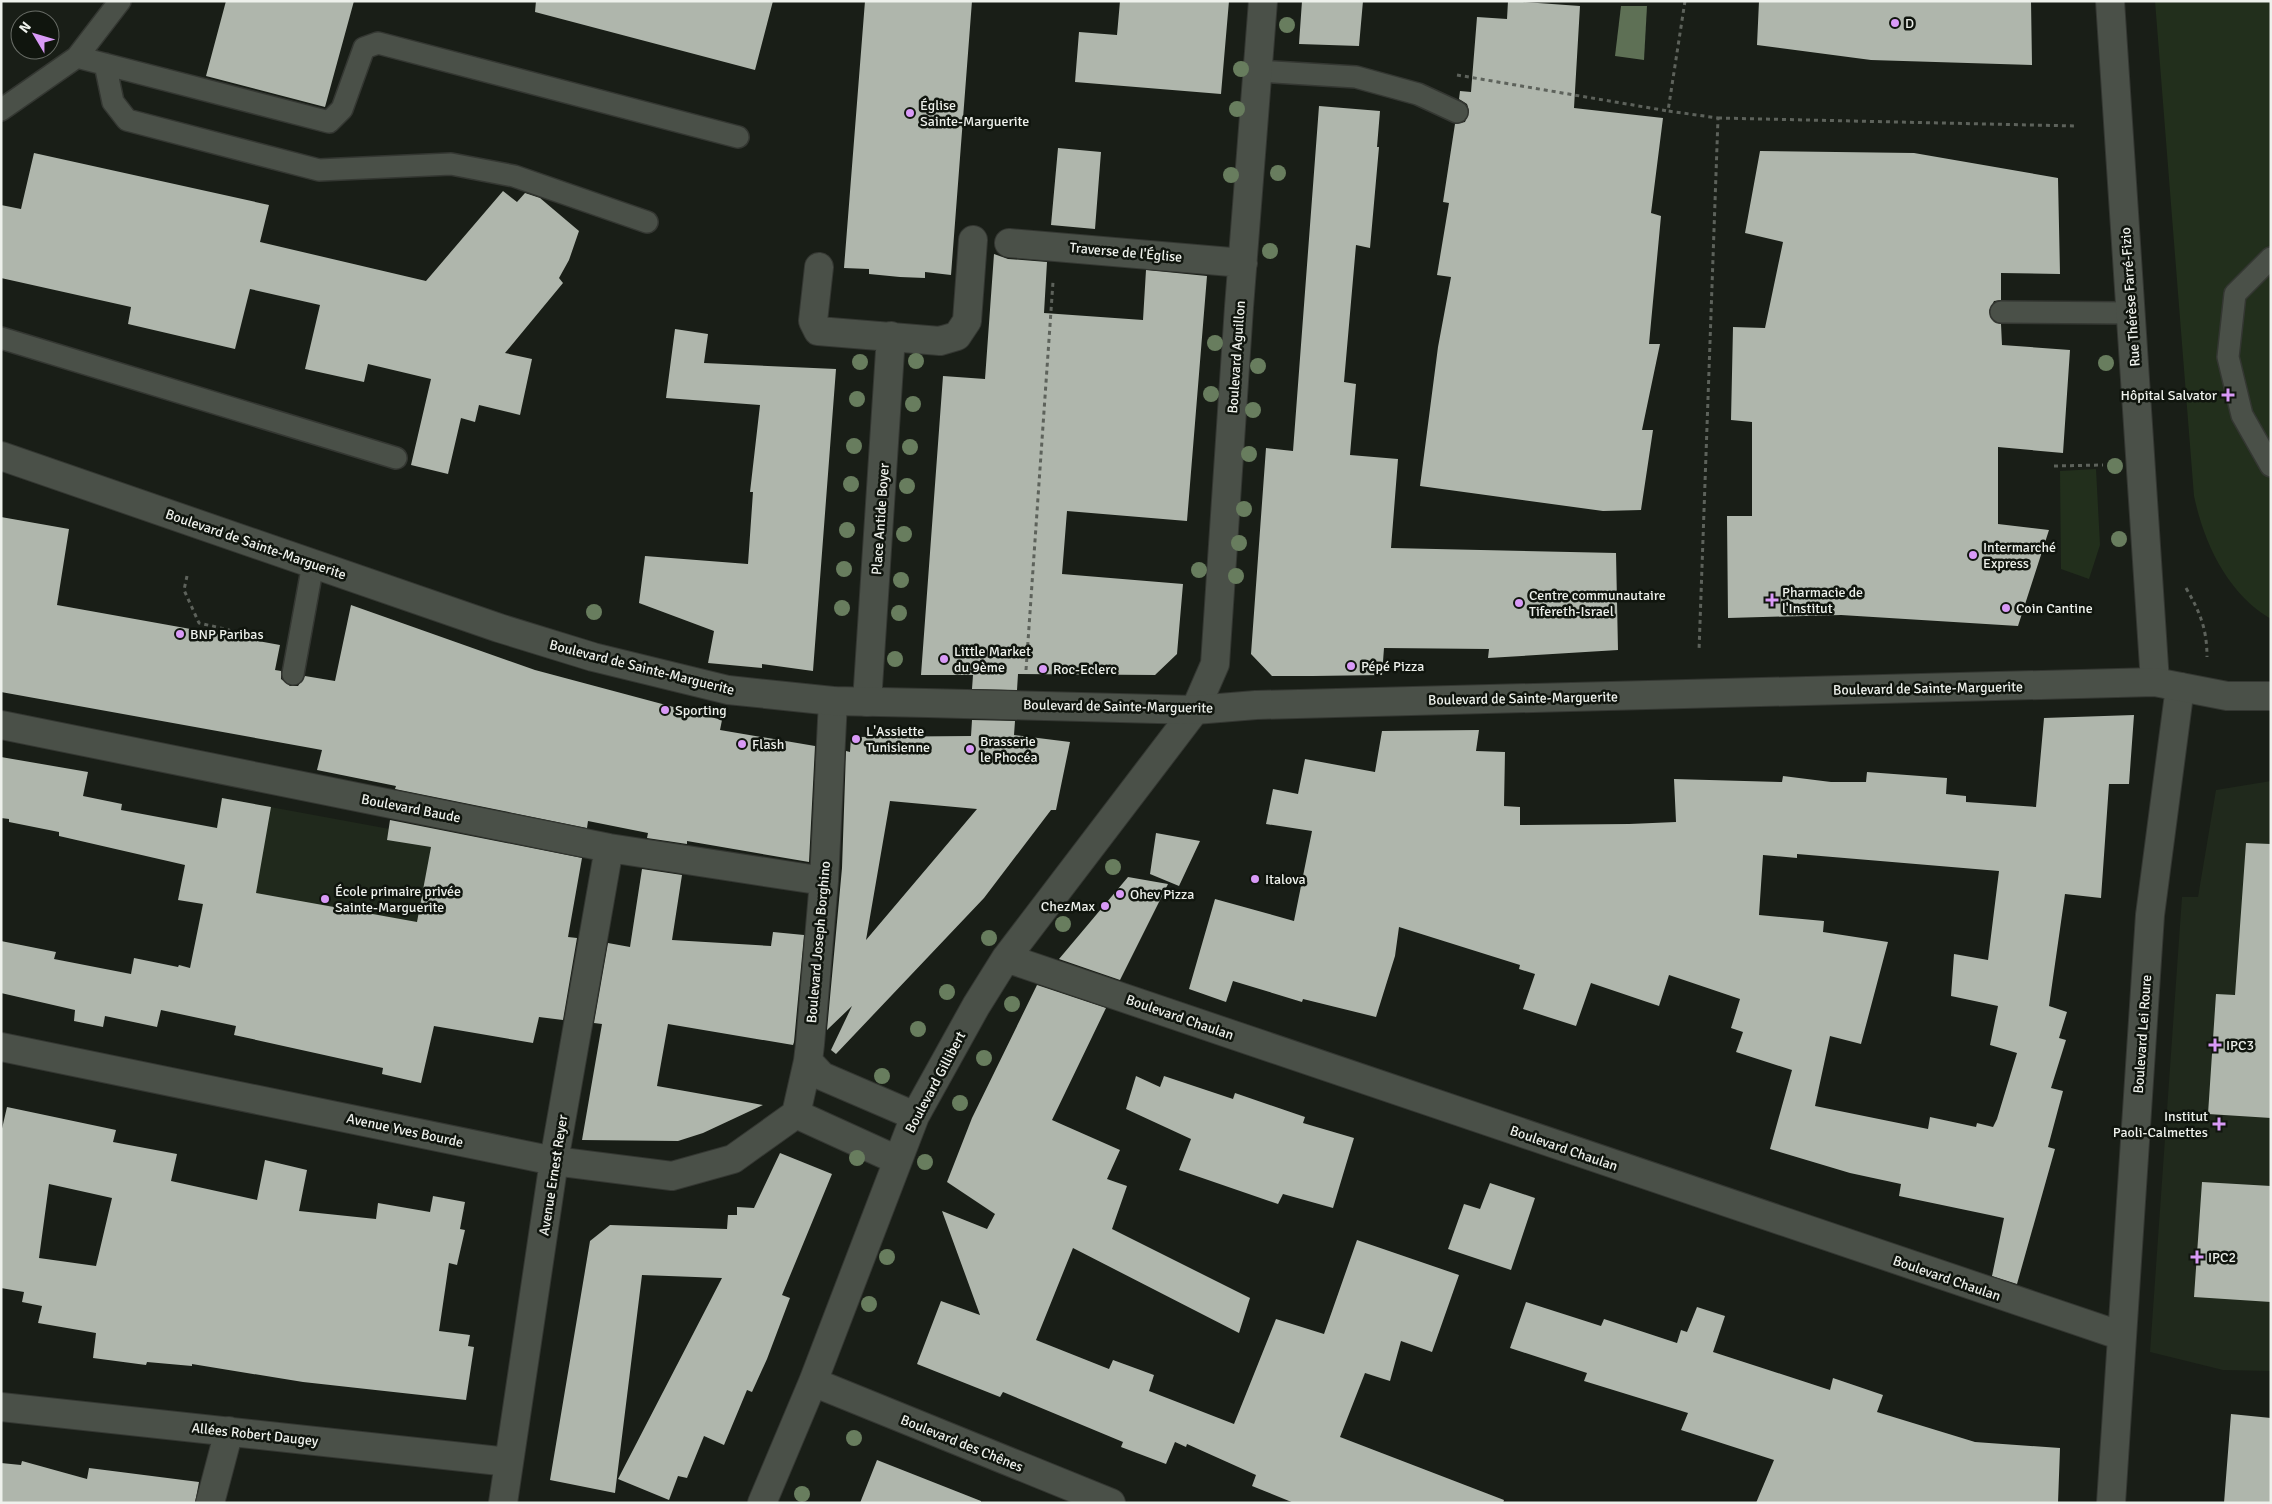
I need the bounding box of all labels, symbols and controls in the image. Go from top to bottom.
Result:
north arrow [10,10,60,60]
place label: D [1905,15,1914,32]
marker: D [1889,17,1901,29]
text: N [15,18,35,36]
place label: Église Sainte-Marguerite [920,97,1029,130]
marker: Église Sainte-Marguerite [904,107,916,119]
street label: Rue Thérèse Farré-Fizio [2117,227,2144,367]
street label: Traverse de l'Église [1069,239,1183,266]
street label: Boulevard Aguillon [1224,300,1249,414]
place label: Hôpital Salvator [2121,387,2218,404]
marker: Hôpital Salvator [2221,388,2235,402]
street label: Place Antide Boyer [868,462,893,576]
street label: Boulevard de Sainte-Marguerite [163,505,348,583]
place label: Intermarché Express [1983,539,2056,572]
marker: Intermarché Express [1967,549,1979,561]
place label: Pharmacie de l'Institut [1782,584,1863,617]
place label: Centre communautaire Tifereth-Israel [1529,587,1666,620]
marker: Pharmacie de l'Institut [1766,594,1778,606]
marker: Centre communautaire Tifereth-Israel [1513,597,1525,609]
place label: Coin Cantine [2016,600,2093,617]
marker: Coin Cantine [2000,602,2012,614]
place label: BNP Paribas [190,626,264,643]
marker: BNP Paribas [174,628,186,640]
street label: Boulevard de Sainte-Marguerite [548,636,736,699]
place label: Little Market du 9ème [954,643,1031,676]
marker: Little Market du 9ème [938,653,950,665]
place label: Pépé Pizza [1361,658,1424,675]
marker: Pépé Pizza [1345,660,1357,672]
place label: Roc-Eclerc [1053,661,1117,678]
marker: Roc-Eclerc [1037,663,1049,675]
street label: Boulevard de Sainte-Marguerite [1833,678,2023,699]
street label: Boulevard de Sainte-Marguerite [1428,688,1618,709]
street label: Boulevard de Sainte-Marguerite [1023,696,1213,717]
place label: Sporting [675,702,727,719]
marker: Sporting [659,704,671,716]
place label: L'Assiette Tunisienne [866,723,930,756]
marker: L'Assiette Tunisienne [850,733,862,745]
place label: Brasserie le Phocéa [980,733,1038,766]
place label: Flash [752,736,784,753]
marker: Flash [736,738,748,750]
marker: Brasserie le Phocéa [964,743,976,755]
street label: Boulevard Baude [360,791,462,826]
street label: Boulevard Joseph Borghino [803,860,834,1024]
place label: Italova [1265,871,1306,888]
marker: Italova [1249,873,1261,885]
place label: École primaire privée Sainte-Marguerite [335,883,461,916]
place label: Ohev Pizza [1130,886,1194,903]
marker: Ohev Pizza [1114,888,1126,900]
marker: École primaire privée Sainte-Marguerite [319,893,331,905]
place label: ChezMax [1041,898,1096,915]
marker: ChezMax [1099,900,1111,912]
street label: Boulevard Lei Roure [2130,974,2155,1094]
street label: Boulevard Chaulan [1124,991,1236,1044]
street label: Boulevard Gillibert [902,1028,969,1136]
place label: IPC3 [2226,1037,2254,1054]
marker: IPC3 [2208,1038,2222,1052]
place label: Institut Paoli-Calmettes [2113,1108,2208,1141]
street label: Avenue Yves Bourde [345,1110,465,1151]
street label: Avenue Ernest Reyer [536,1113,572,1237]
marker: Institut Paoli-Calmettes [2212,1117,2226,1131]
street label: Boulevard Chaulan [1508,1122,1620,1175]
place label: IPC2 [2208,1249,2236,1266]
marker: IPC2 [2190,1250,2204,1264]
street label: Boulevard Chaulan [1891,1252,2003,1305]
street label: Boulevard des Chênes [898,1411,1026,1476]
street label: Allées Robert Daugey [191,1419,320,1450]

